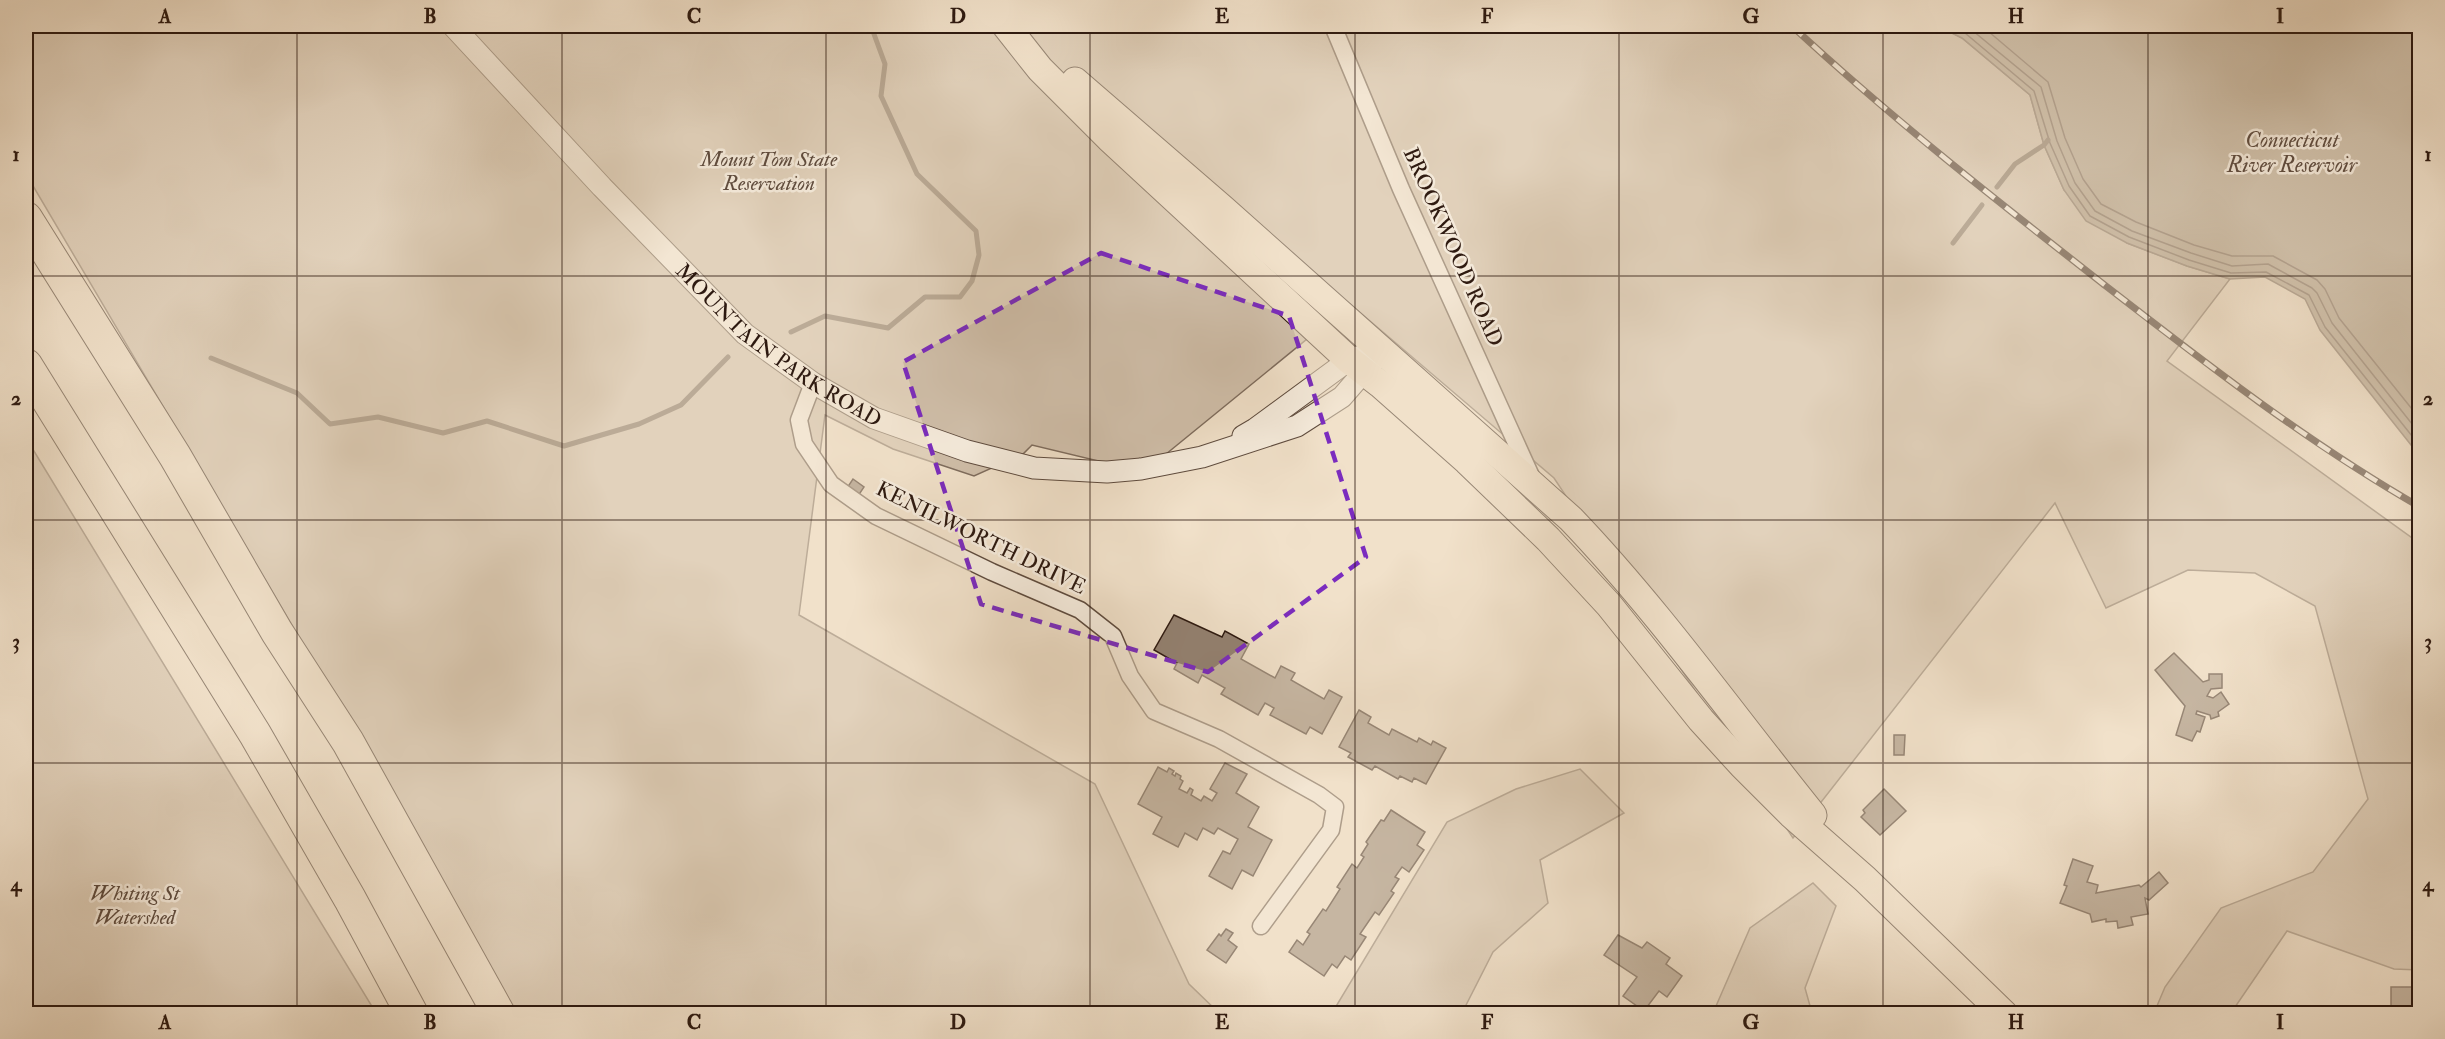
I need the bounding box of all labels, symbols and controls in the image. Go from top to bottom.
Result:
text: A [158,4,172,29]
text: B [423,4,437,29]
text: C [687,4,701,29]
text: D [950,4,966,29]
text: E [1215,4,1230,29]
text: F [1481,4,1494,29]
text: G [1743,4,1760,29]
text: H [2008,4,2024,29]
text: I [2276,4,2284,29]
water label: Connecticut River Reservoir [2226,126,2359,179]
text: 1 [12,142,20,167]
text: 1 [2424,142,2432,167]
street label: BROOKWOOD ROAD [1397,143,1509,351]
park label: Mount Tom State Reservation [699,146,838,197]
street label: MOUNTAIN PARK ROAD [670,257,887,433]
text: 2 [11,386,21,411]
text: 2 [2423,386,2433,411]
street label: KENILWORTH DRIVE [872,475,1090,601]
text: 3 [12,629,20,654]
text: 3 [2424,629,2432,654]
text: 4 [10,872,23,897]
text: 4 [2422,872,2435,897]
park label: Whiting St Watershed [90,880,181,931]
text: A [158,1010,172,1035]
text: B [423,1010,437,1035]
text: C [687,1010,701,1035]
text: D [950,1010,966,1035]
text: E [1215,1010,1230,1035]
text: F [1481,1010,1494,1035]
text: G [1743,1010,1760,1035]
text: H [2008,1010,2024,1035]
text: I [2276,1010,2284,1035]

